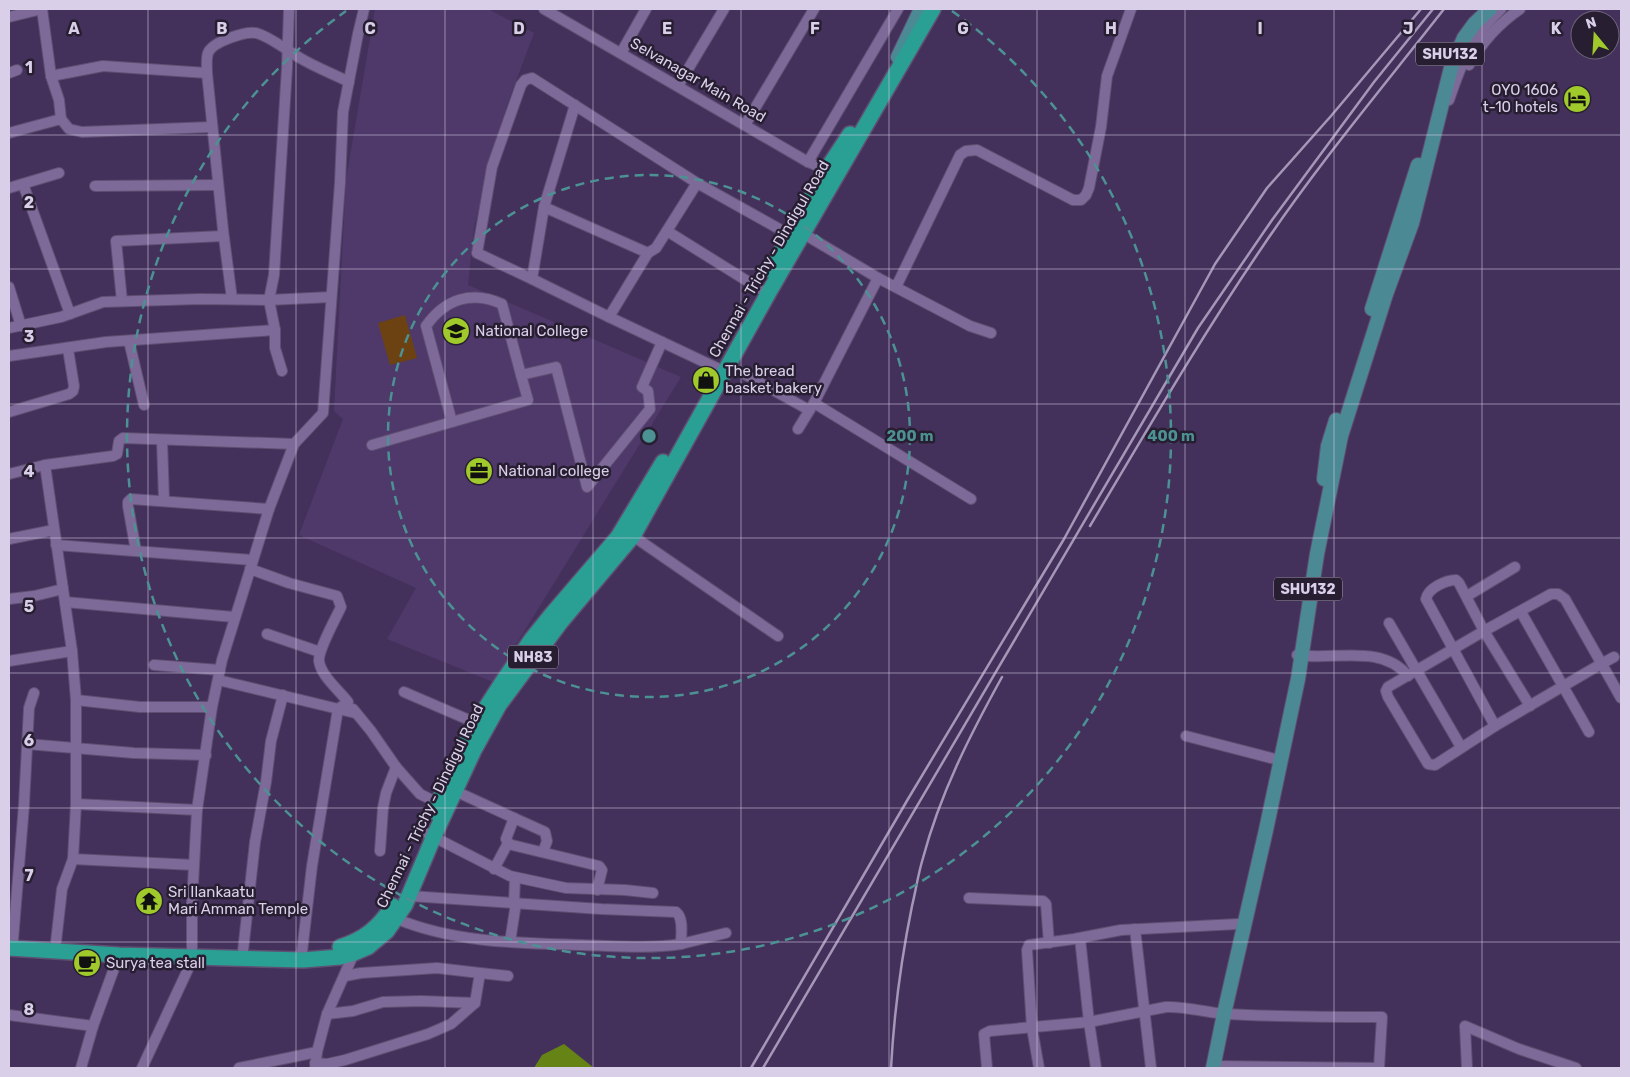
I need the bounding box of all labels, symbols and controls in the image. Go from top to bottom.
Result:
north arrow [1570,10,1620,60]
text: N [1584,13,1599,33]
text: A [68,19,80,38]
text: B [216,19,228,38]
text: C [364,19,376,38]
text: D [513,19,525,38]
text: E [662,19,672,38]
text: F [810,19,820,38]
text: G [957,19,969,38]
text: H [1105,19,1117,38]
text: I [1257,19,1263,38]
text: J [1403,19,1413,38]
text: K [1551,19,1562,38]
street label: Selvanagar Main Road [627,34,769,126]
road number: SHU132 [1416,42,1484,66]
text: 1 [25,58,33,77]
place label: OYO 1606 t-10 hotels [1483,81,1558,116]
hotel icon: OYO 1606 t-10 hotels [1562,84,1592,114]
street label: Chennai - Trichy - Dindigul Road [705,157,833,361]
text: 2 [24,193,34,212]
school or university icon: National College [441,316,471,346]
place label: National College [475,322,588,340]
text: 3 [24,327,34,346]
place label: The bread basket bakery [725,362,822,397]
shop icon: The bread basket bakery [691,365,721,395]
centre of rings [640,427,658,445]
text: 200 m [886,427,934,445]
text: 400 m [1147,427,1195,445]
office icon: National college [464,456,494,486]
text: 4 [24,462,35,481]
place label: National college [498,462,609,480]
road number: SHU132 [1274,578,1342,600]
text: 5 [24,597,34,616]
road number: NH83 [508,646,558,669]
street label: Chennai - Trichy - Dindigul Road [373,701,487,911]
text: 6 [24,731,34,750]
text: 7 [24,866,34,885]
place label: Sri Ilankaatu Mari Amman Temple [168,883,308,918]
temple icon: Sri Ilankaatu Mari Amman Temple [134,886,164,916]
cafe icon: Surya tea stall [72,948,102,978]
place label: Surya tea stall [106,954,205,972]
text: 8 [24,1000,35,1019]

